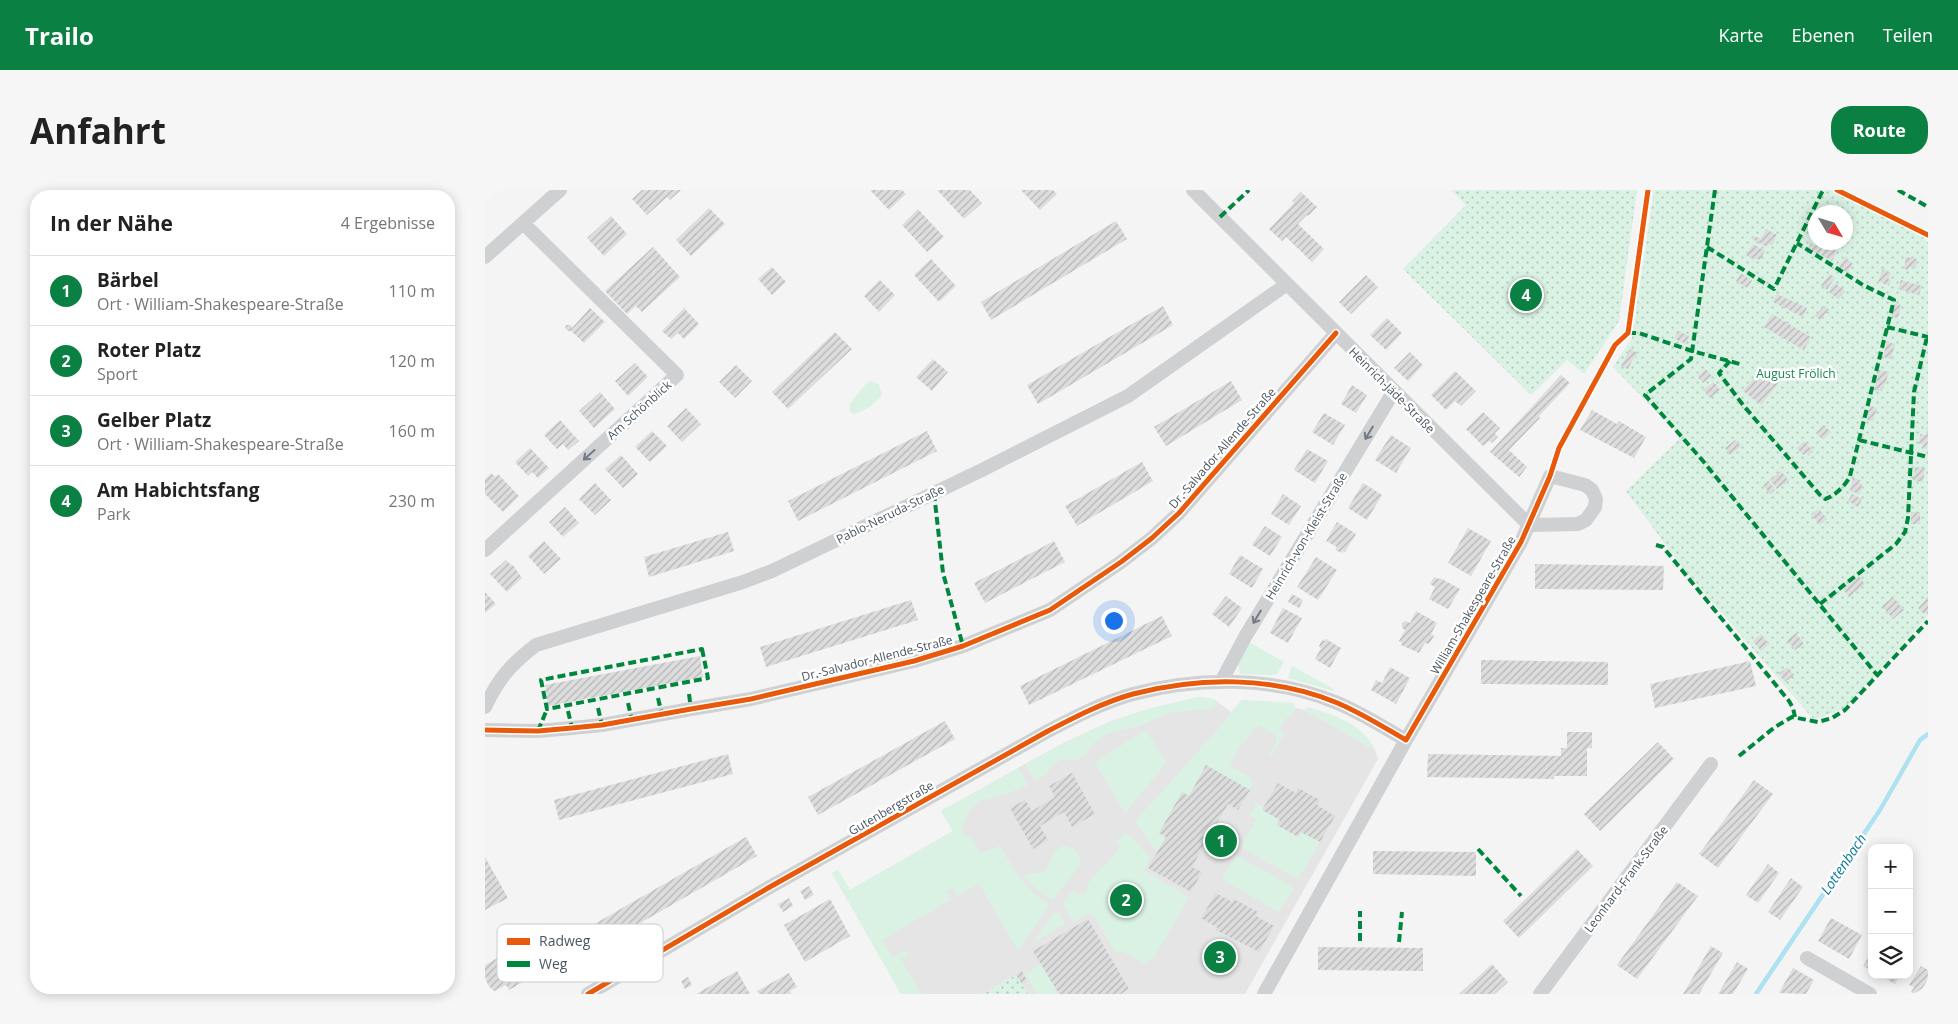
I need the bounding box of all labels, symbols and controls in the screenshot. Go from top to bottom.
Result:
text: Trailo [25,19,94,52]
text: Karte [1719,23,1763,47]
text: Ebenen [1791,23,1855,47]
text: Teilen [1883,23,1933,47]
button: Route [1831,106,1928,154]
text: Anfahrt [30,107,166,154]
north arrow [1808,205,1853,250]
text: In der Nähe [50,209,173,237]
text: 4 Ergebnisse [341,212,435,234]
text: Bärbel [97,267,159,293]
pin: 4 [1510,276,1542,314]
text: 1 [61,280,71,302]
text: 110 m [389,280,435,302]
text: Ort · William-Shakespeare-Straße [97,293,344,315]
text: Roter Platz [97,337,201,363]
street label: Heinrich-Jäde-Straße [1345,343,1439,437]
text: 2 [61,350,71,372]
text: 120 m [389,350,435,372]
text: Sport [97,363,137,385]
park label: August Frölich [1756,365,1836,382]
street label: Am Schönblick [603,376,675,444]
street label: Dr.-Salvador-Allende-Straße [1165,384,1280,512]
text: Gelber Platz [97,407,211,433]
text: 3 [61,420,71,442]
text: 160 m [389,420,435,442]
one-way arrow [1363,426,1373,440]
text: Ort · William-Shakespeare-Straße [97,433,344,455]
one-way arrow [582,449,595,461]
street label: Heinrich-von-Kleist-Straße [1261,469,1351,603]
text: Am Habichtsfang [97,477,260,503]
street label: Pablo-Neruda-Straße [833,480,947,547]
text: 4 [61,490,71,512]
text: 230 m [389,490,435,512]
text: Park [97,503,130,525]
street label: William-Shakespeare-Straße [1426,533,1520,677]
your location [1101,608,1127,634]
one-way arrow [1252,610,1263,624]
street label: Dr.-Salvador-Allende-Straße [800,631,955,685]
street label: Gutenbergstraße [845,777,937,839]
pin: 1 [1205,822,1237,860]
street label: Leonhard-Frank-Straße [1580,822,1672,936]
water label: Lottenbach [1816,830,1870,898]
map controls [1868,844,1913,979]
button: + [1868,844,1913,889]
pin: 2 [1110,881,1142,919]
button: − [1868,889,1913,934]
legend [497,924,663,982]
text: Radweg [539,931,591,950]
button: layers [1868,934,1913,979]
pin: 3 [1204,938,1236,976]
text: Weg [539,954,568,973]

